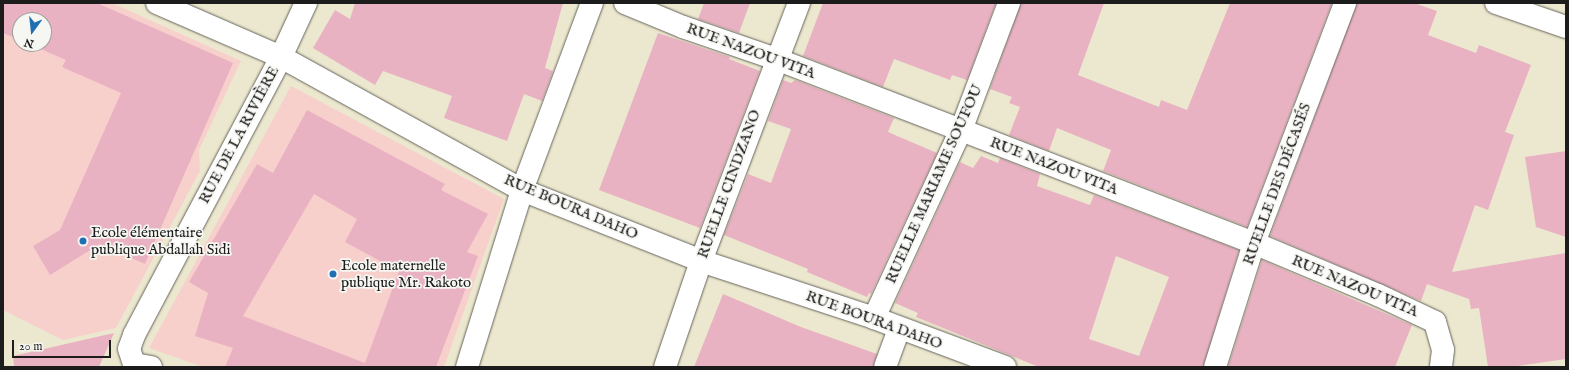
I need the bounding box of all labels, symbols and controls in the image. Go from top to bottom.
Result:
north arrow [12,12,52,52]
street label: RUE NAZOU VITA [684,19,818,83]
text: N [23,35,36,51]
street label: RUE DE LA RIVIÈRE [195,63,283,207]
street label: RUELLE MARIAME SOUFOU [882,82,986,286]
street label: RUELLE DES DÉCASÉS [1239,101,1315,267]
street label: RUELLE CINDZANO [694,107,764,261]
street label: RUE NAZOU VITA [987,133,1121,199]
street label: RUE BOURA DAHO [501,171,641,243]
place label: Ecole élémentaire publique Abdallah Sidi [91,223,230,258]
marker: Ecole élémentaire publique Abdallah Sidi [78,236,88,246]
street label: RUE NAZOU VITA [1289,251,1421,321]
place label: Ecole maternelle publique Mr. Rakoto [341,256,471,291]
marker: Ecole maternelle publique Mr. Rakoto [328,269,338,279]
street label: RUE BOURA DAHO [803,287,945,353]
scale bar [14,332,113,358]
text: 20 m [19,339,42,354]

